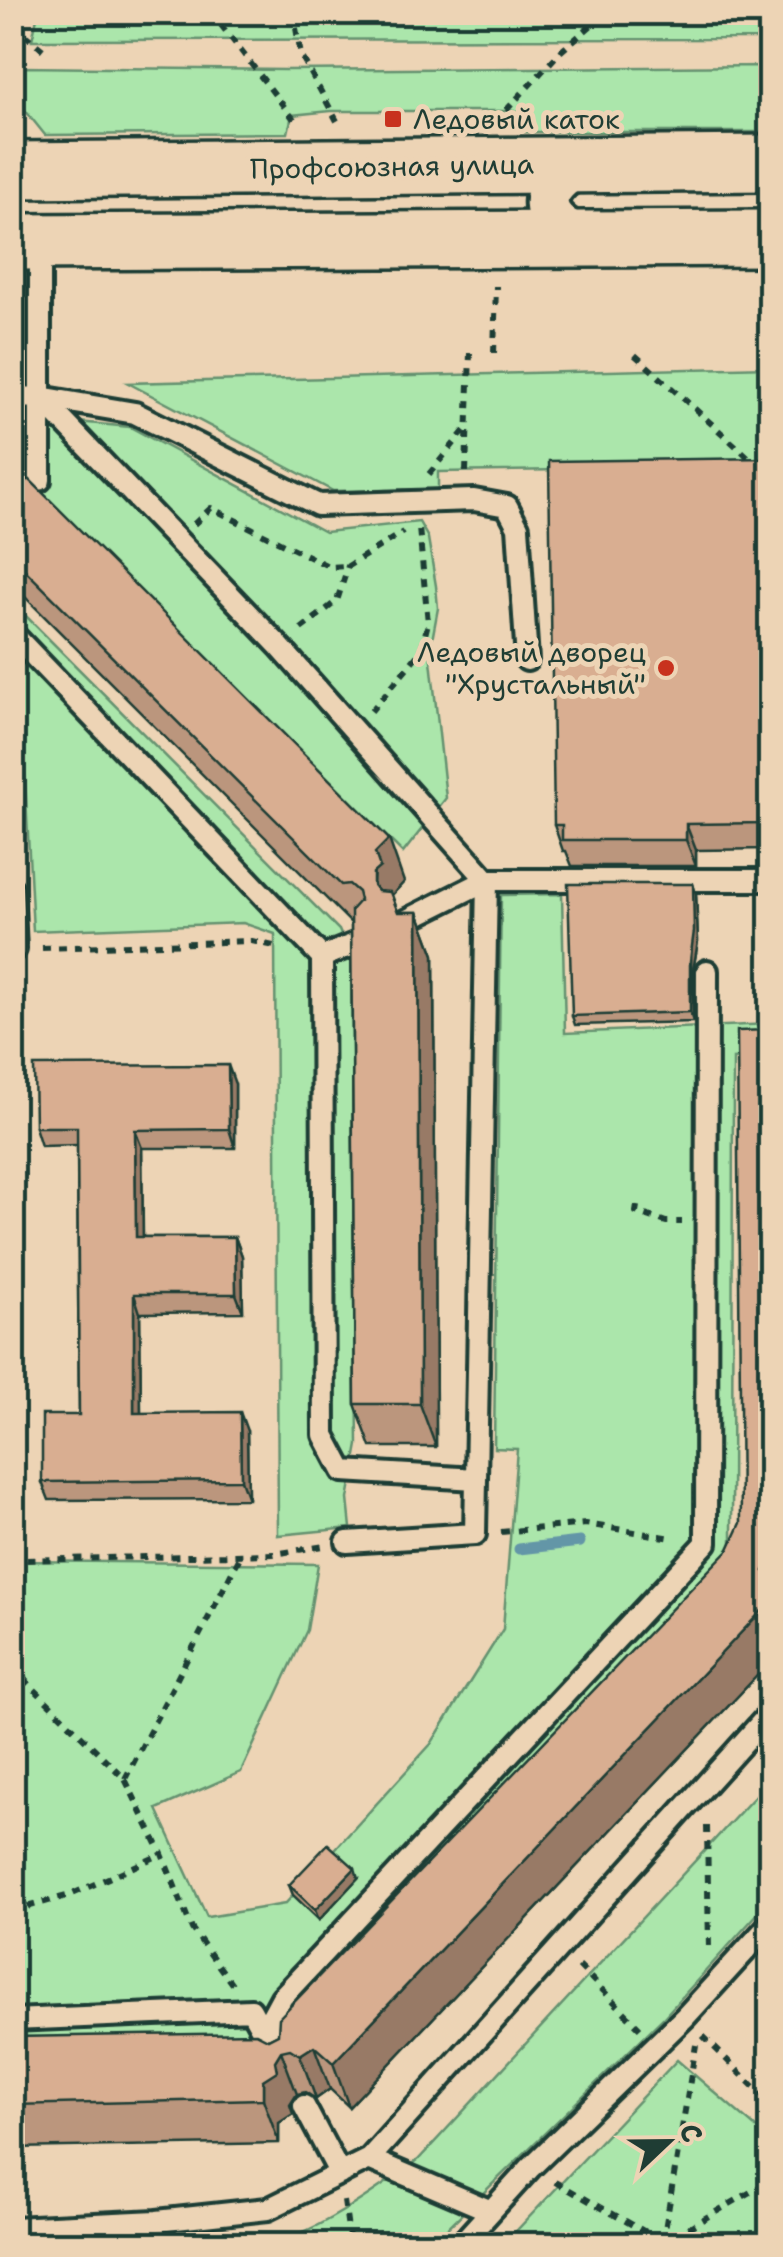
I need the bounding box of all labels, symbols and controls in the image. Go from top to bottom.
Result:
place label: Ледовый каток [413,100,620,138]
marker: Ледовый каток [382,108,404,130]
street label: Профсоюзная улица [250,145,534,187]
place label: Ледовый дворец "Хрустальный" [417,633,646,703]
marker: Ледовый дворец "Хрустальный" [655,657,677,679]
north arrow [618,2092,718,2192]
text: С [670,2118,712,2148]

